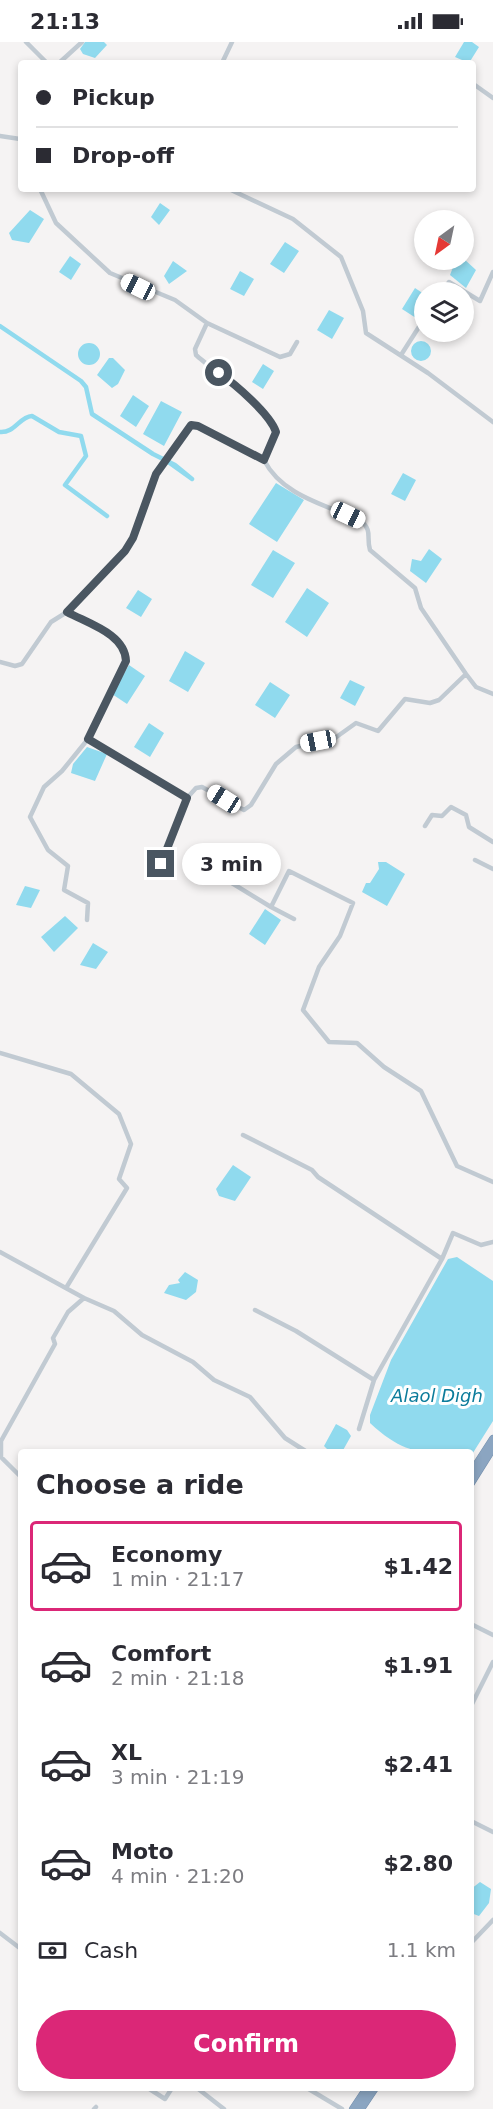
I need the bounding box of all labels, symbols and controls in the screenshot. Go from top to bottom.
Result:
text: 21:13 [30,9,100,34]
text: Pickup [72,85,155,110]
text: Drop-off [72,143,174,168]
north arrow [414,210,474,270]
map controls [414,210,474,342]
car [118,271,158,303]
button: layers [414,282,474,342]
route start [205,359,232,386]
car [328,499,368,531]
car [299,729,337,753]
car [204,782,244,816]
callout: 3 min [182,843,281,885]
route end [147,850,174,877]
text: 3 min [200,852,263,876]
water label: Alaol Digh [390,1385,483,1406]
text: Choose a ride [36,1469,244,1500]
icon: car [39,1539,93,1593]
text: Economy [111,1542,222,1567]
text: $1.42 [383,1554,453,1579]
text: 1 min · 21:17 [111,1567,245,1591]
icon: car [39,1638,93,1692]
text: Comfort [111,1641,211,1666]
text: $1.91 [383,1653,453,1678]
text: 2 min · 21:18 [111,1666,245,1690]
icon: car [39,1737,93,1791]
text: XL [111,1740,142,1765]
text: $2.41 [383,1752,453,1777]
text: 3 min · 21:19 [111,1765,245,1789]
icon: car [39,1836,93,1890]
text: Moto [111,1839,174,1864]
text: $2.80 [383,1851,453,1876]
text: 4 min · 21:20 [111,1864,245,1888]
icon: cash [36,1934,69,1967]
text: Cash [84,1938,138,1963]
text: 1.1 km [387,1938,456,1962]
button: Confirm [36,2010,456,2079]

